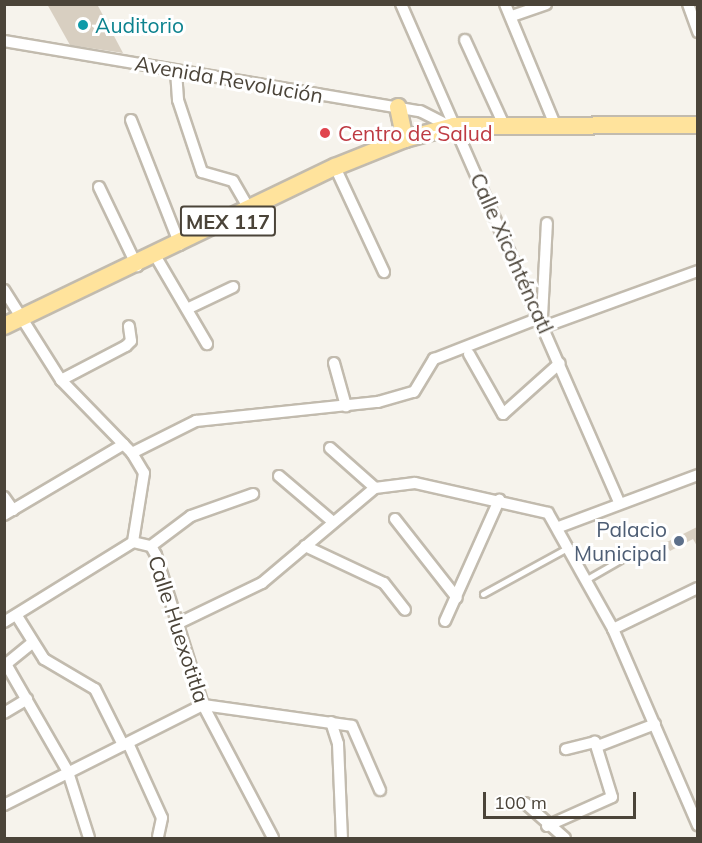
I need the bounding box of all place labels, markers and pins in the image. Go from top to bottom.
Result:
place label: Auditorio [95,12,184,38]
marker: Auditorio [76,18,90,32]
place label: Centro de Salud [338,120,493,146]
marker: Centro de Salud [316,124,334,142]
place label: Palacio Municipal [574,516,667,566]
marker: Palacio Municipal [672,534,686,548]

